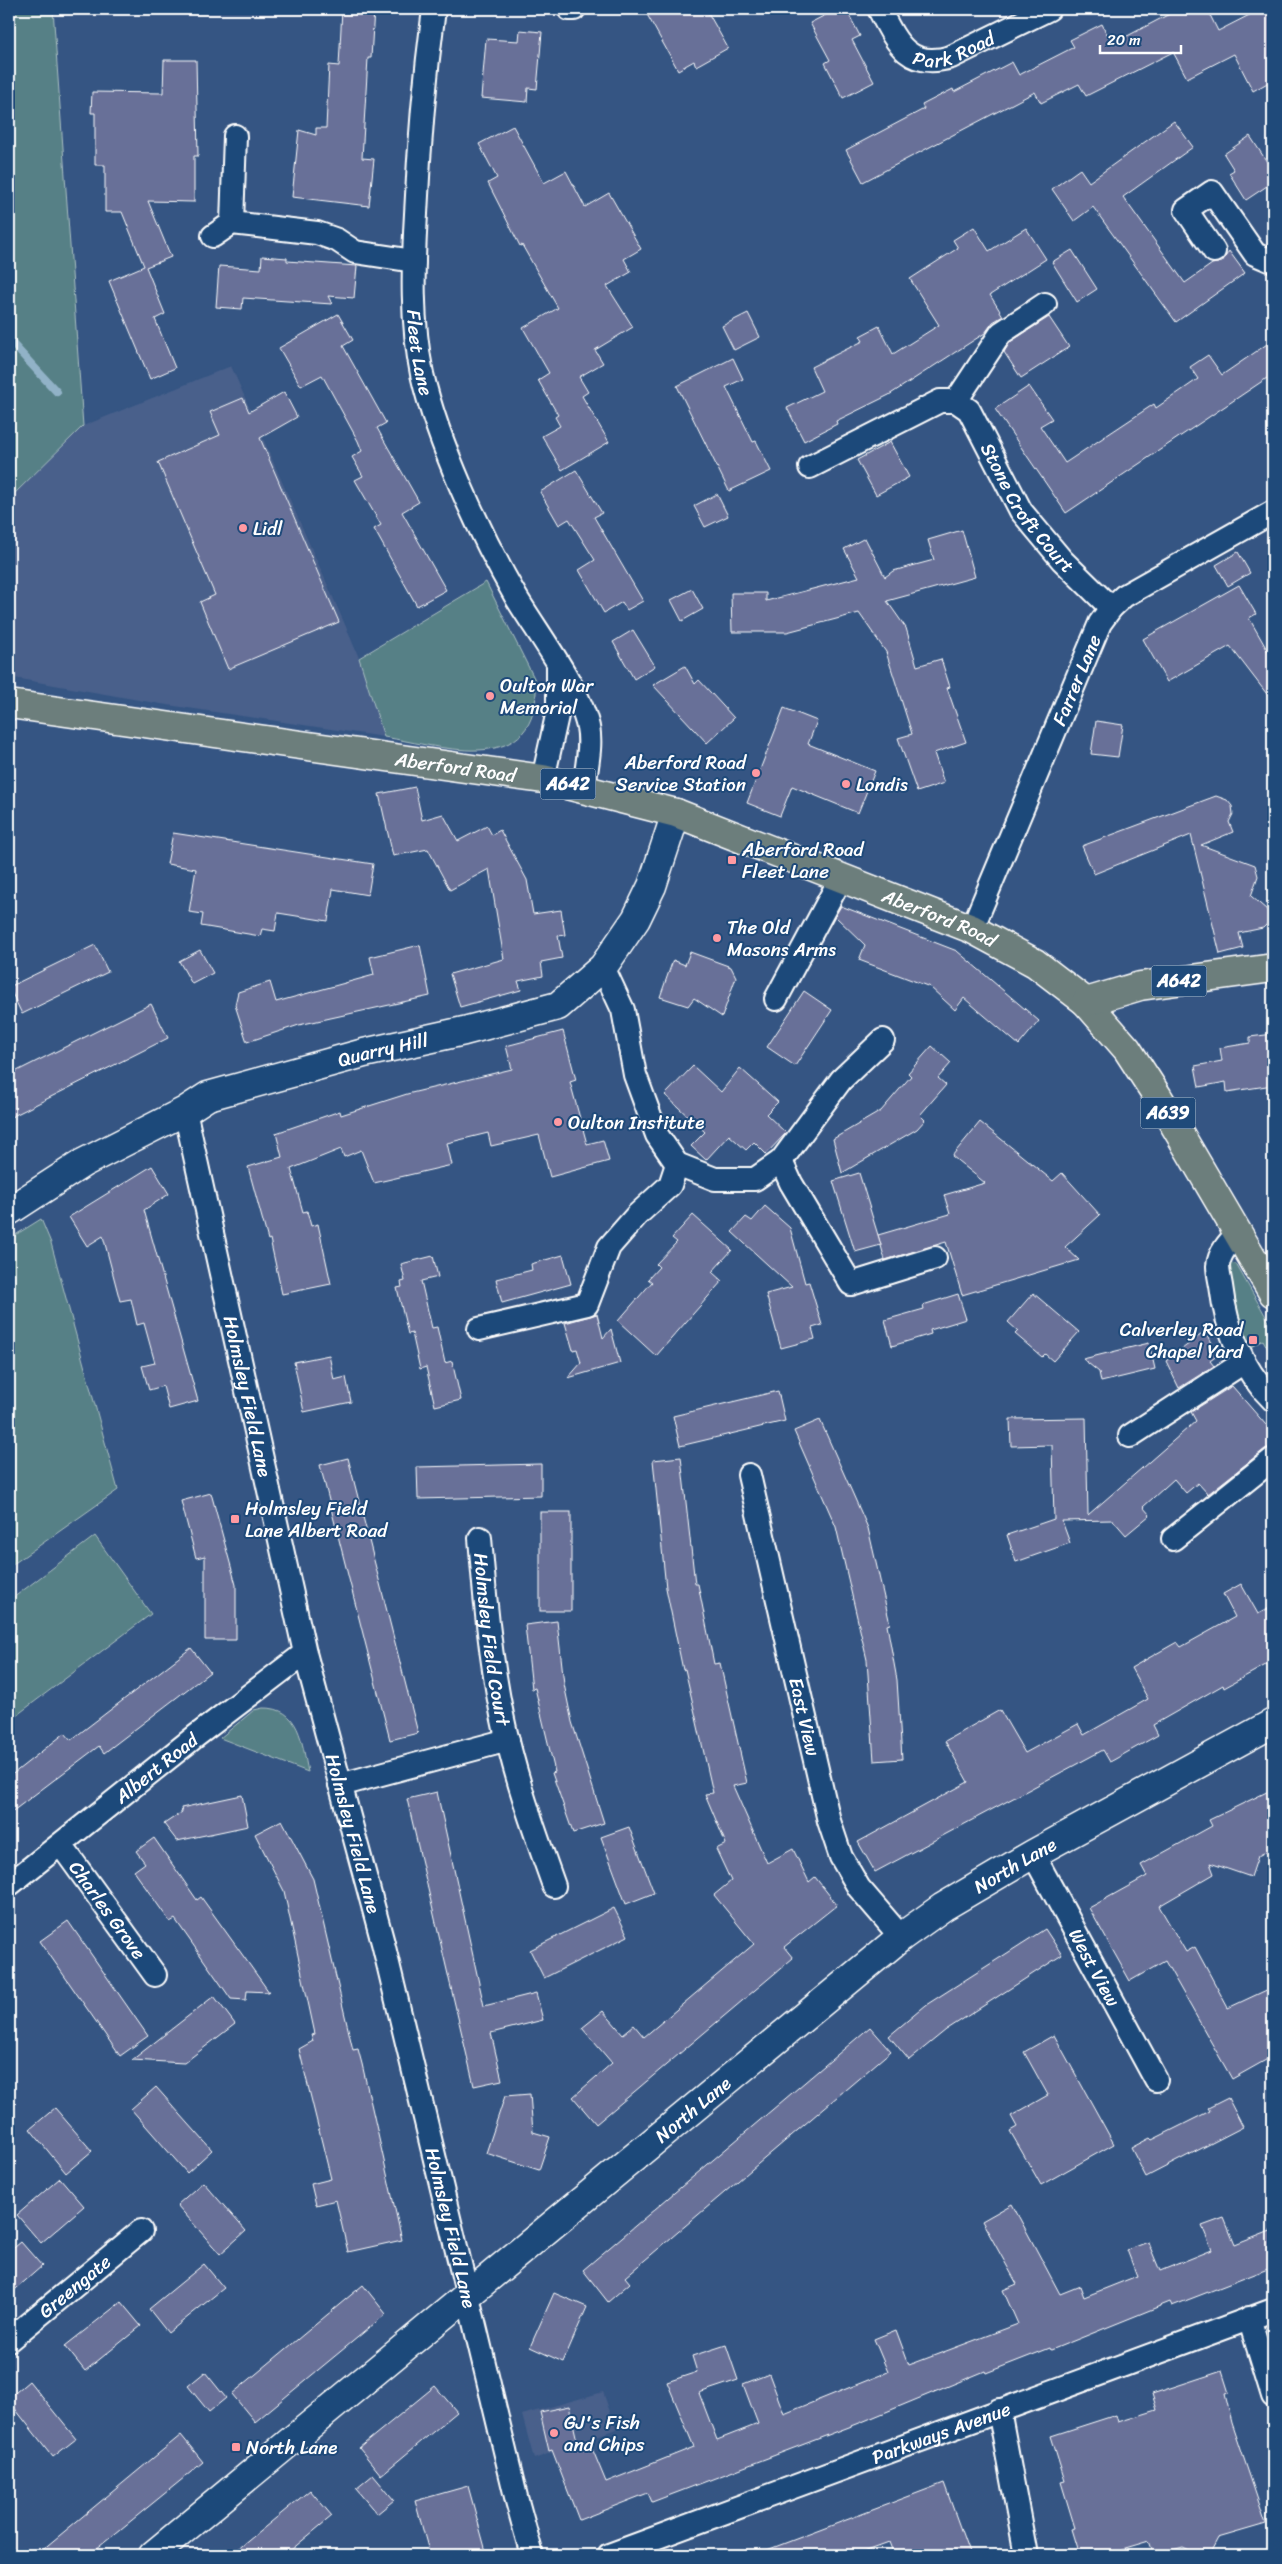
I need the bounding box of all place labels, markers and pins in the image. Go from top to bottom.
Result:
place label: Lidl [253,512,283,545]
marker: Lidl [237,522,249,534]
place label: Oulton War Memorial [500,669,594,724]
marker: Oulton War Memorial [484,690,496,702]
place label: Aberford Road Service Station [616,746,748,801]
marker: Aberford Road Service Station [750,767,762,779]
place label: Londis [856,768,908,801]
marker: Londis [840,778,852,790]
place label: Aberford Road Fleet Lane [741,833,866,888]
marker: Aberford Road Fleet Lane [726,854,738,866]
place label: The Old Masons Arms [727,911,836,966]
marker: The Old Masons Arms [711,932,723,944]
place label: Oulton Institute [568,1106,704,1139]
marker: Oulton Institute [552,1116,564,1128]
place label: Calverley Road Chapel Yard [1120,1313,1245,1368]
marker: Calverley Road Chapel Yard [1247,1334,1259,1346]
place label: Holmsley Field Lane Albert Road [245,1492,389,1547]
marker: Holmsley Field Lane Albert Road [229,1513,241,1525]
place label: GJ's Fish and Chips [564,2406,645,2461]
marker: GJ's Fish and Chips [548,2427,560,2439]
place label: North Lane [246,2431,338,2464]
marker: North Lane [230,2441,242,2453]

